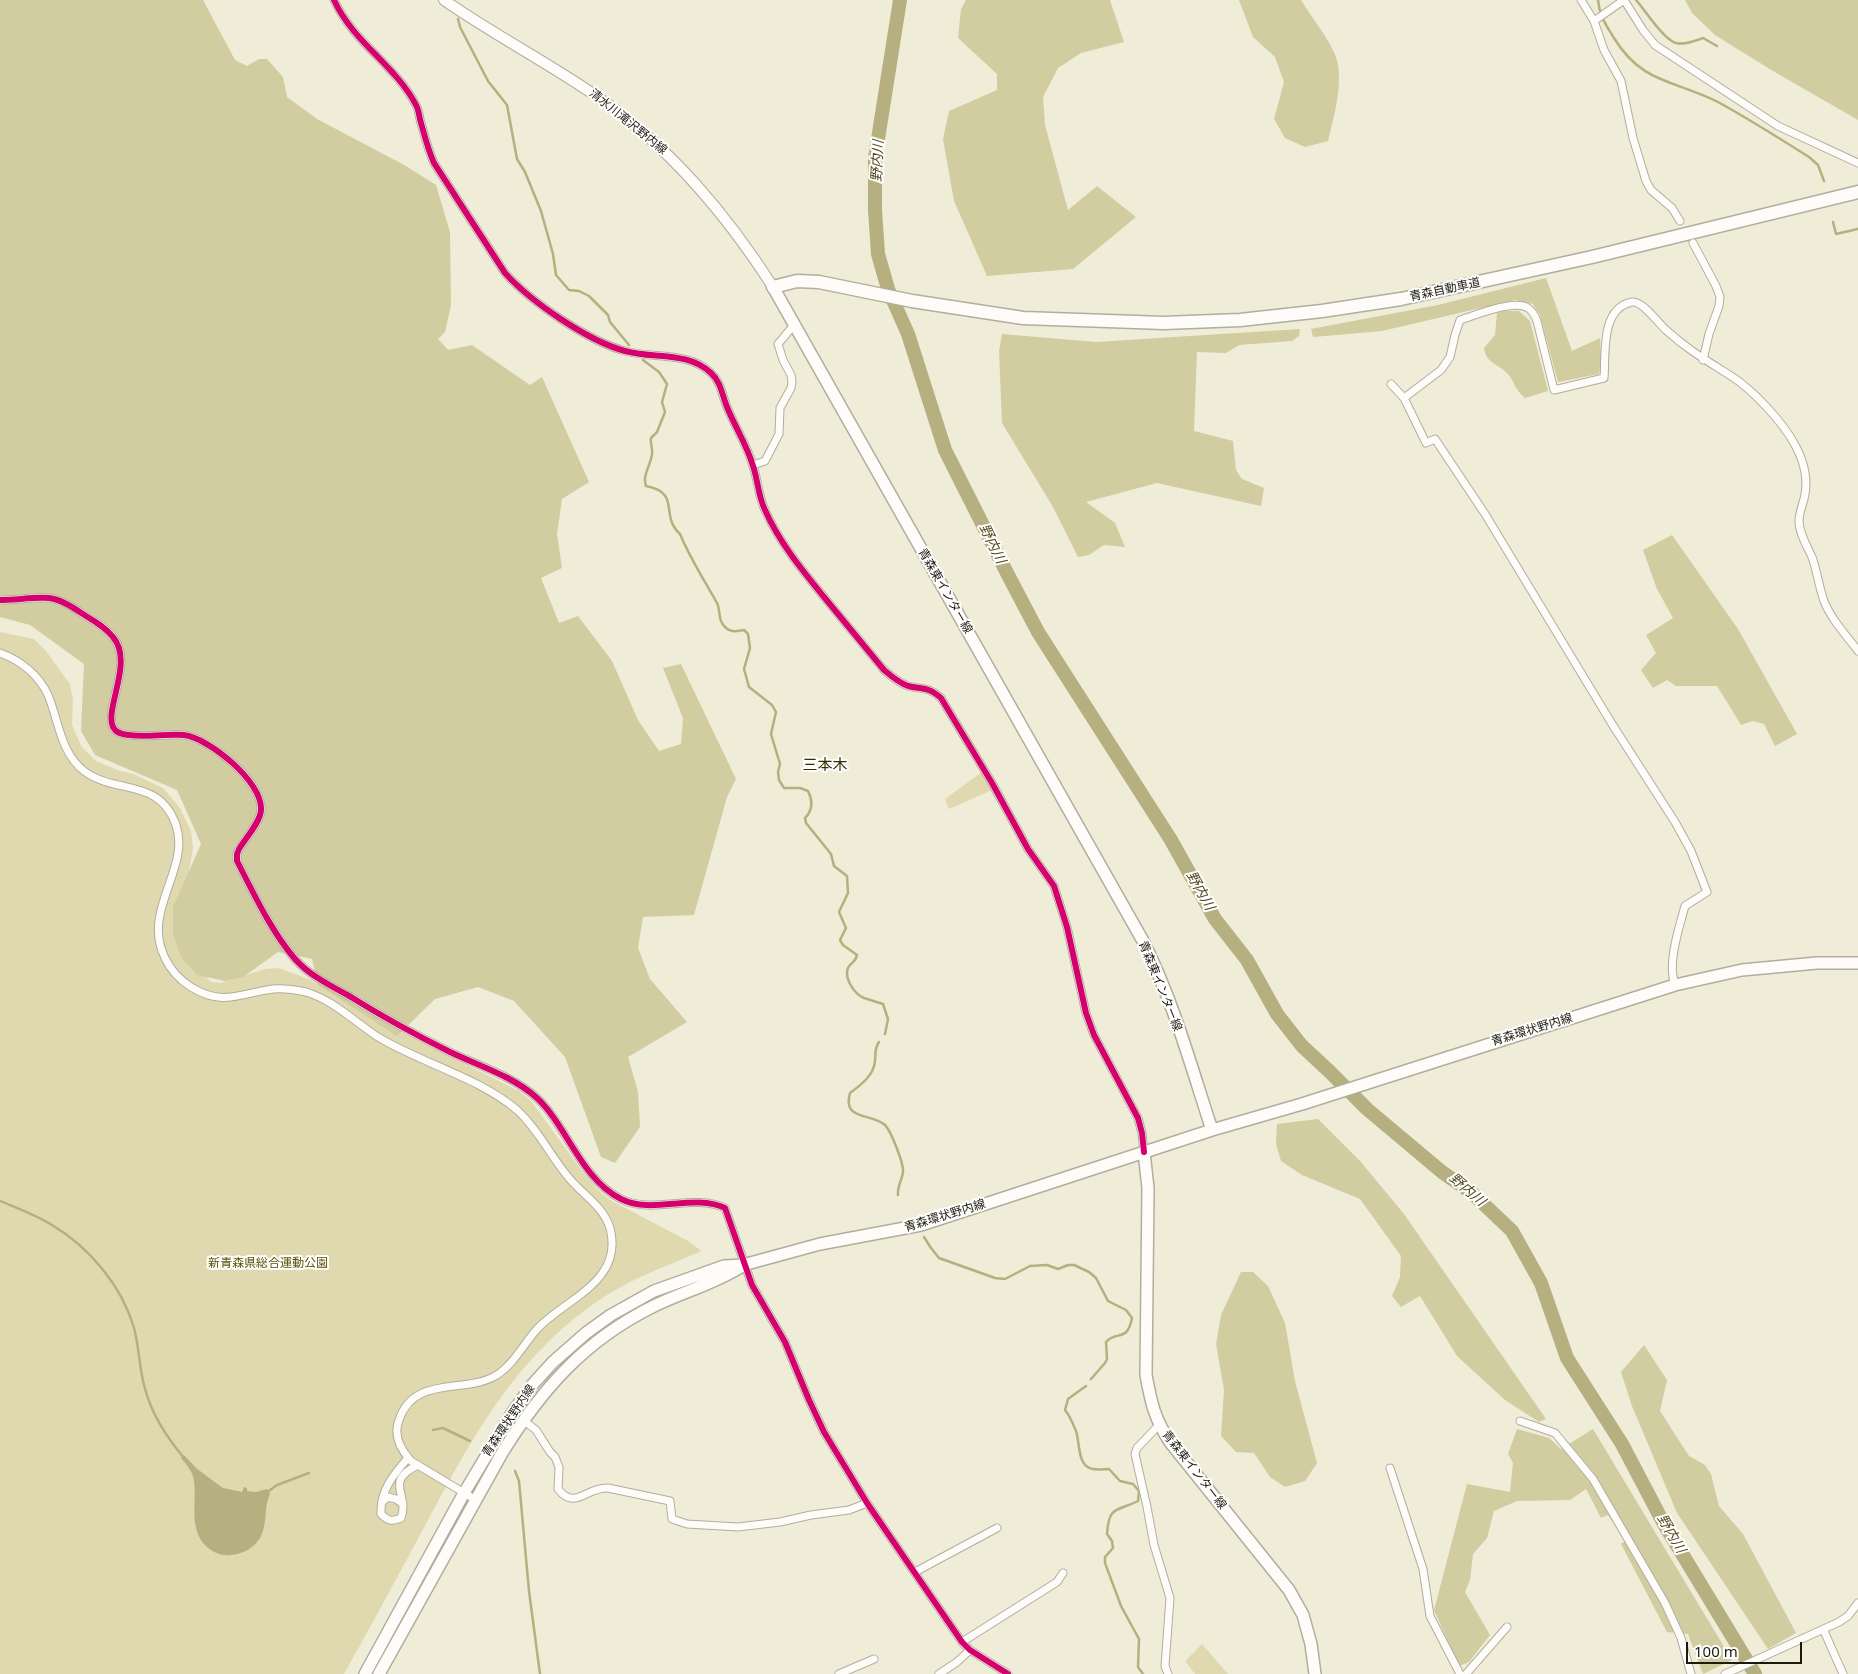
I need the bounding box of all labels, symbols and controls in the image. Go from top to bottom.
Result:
street label: 清水川滝沢野内線 [586,86,670,158]
water label: 野内川 [869,140,887,182]
street label: 青森自動車道 [1408,275,1482,305]
water label: 野内川 [975,521,1009,567]
street label: 青森東インター線 [915,546,975,636]
district label: 三本木 [803,757,847,775]
water label: 野内川 [1182,869,1218,913]
street label: 青森東インター線 [1135,939,1185,1033]
street label: 青森環状野内線 [1490,1011,1574,1049]
water label: 野内川 [1446,1170,1488,1210]
street label: 青森環状野内線 [903,1197,987,1235]
park label: 新青森県総合運動公園 [208,1257,328,1271]
street label: 青森環状野内線 [480,1382,538,1460]
street label: 青森東インター線 [1159,1428,1229,1512]
water label: 野内川 [1653,1512,1689,1556]
scale bar [1688,1632,1804,1664]
text: 100 m [1694,1641,1738,1661]

